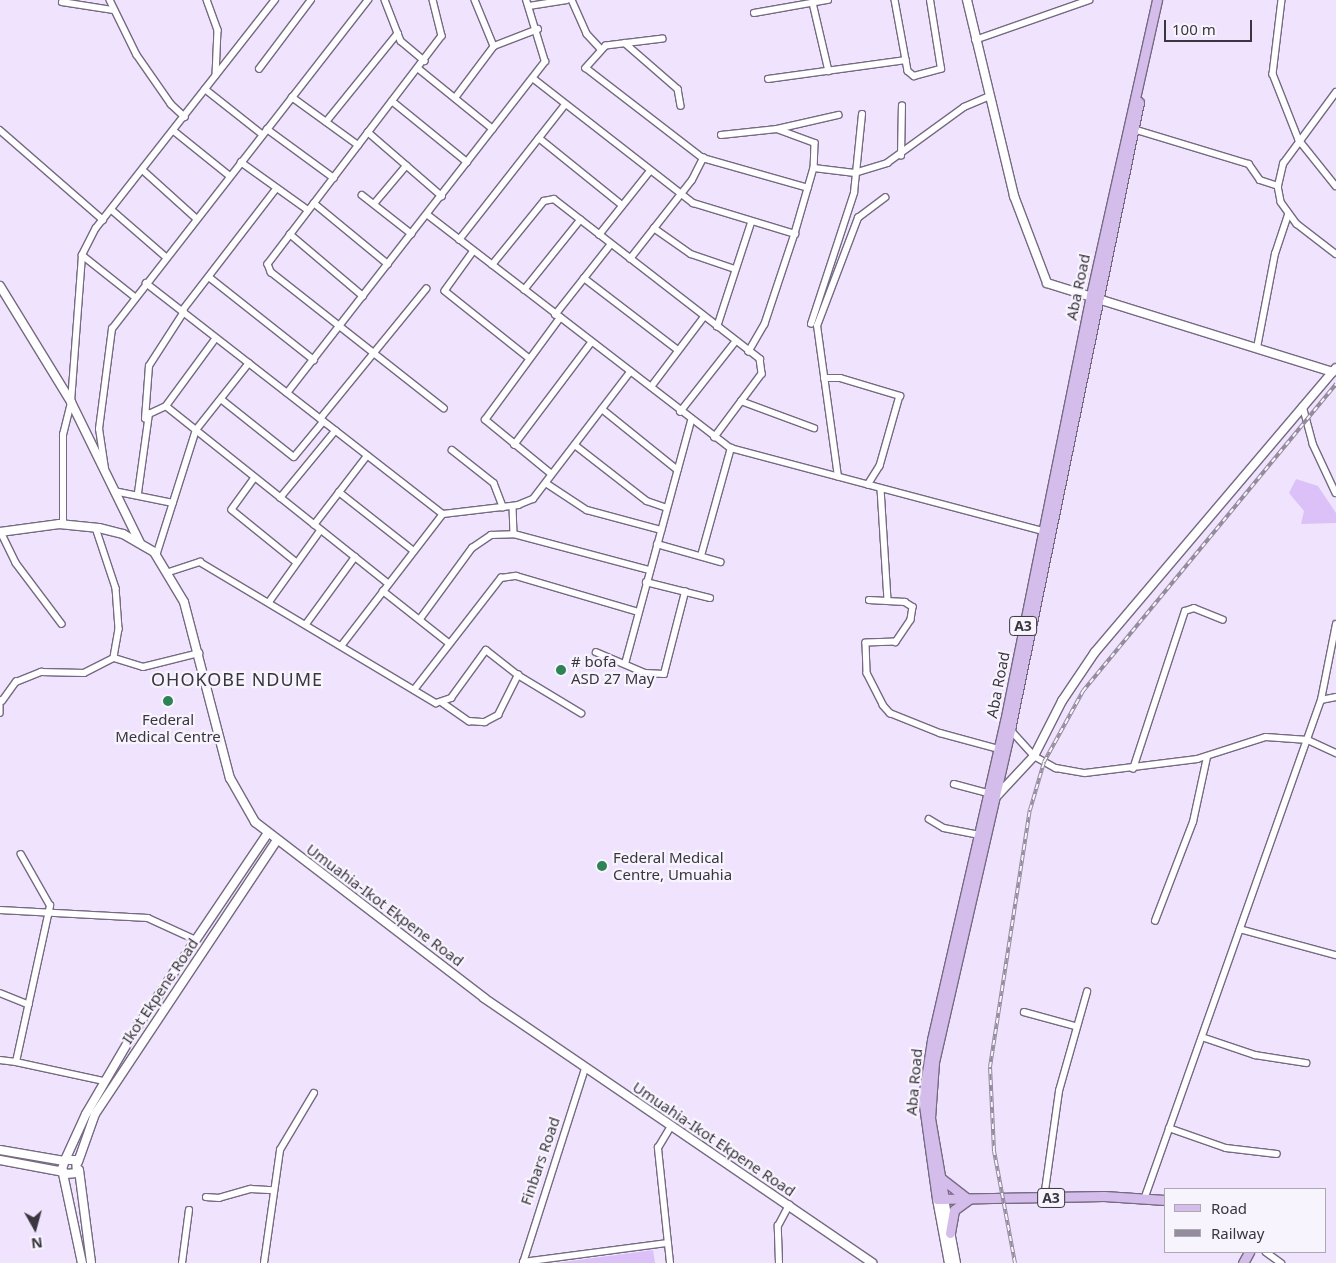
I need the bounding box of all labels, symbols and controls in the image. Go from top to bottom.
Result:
scale bar [1166,10,1254,42]
text: 100 m [1172,19,1216,39]
street label: Aba Road [1062,252,1094,322]
road number: A3 [1008,614,1038,638]
street label: Aba Road [983,650,1013,720]
place label: # bofa ASD 27 May [571,652,654,687]
marker: # bofa ASD 27 May [555,664,567,676]
district label: OHOKOBE NDUME [149,668,325,690]
marker: Federal Medical Centre [161,694,175,708]
place label: Federal Medical Centre [115,710,221,745]
street label: Umuahia-Ikot Ekpene Road [303,840,467,970]
place label: Federal Medical Centre, Umuahia [613,848,732,883]
marker: Federal Medical Centre, Umuahia [595,859,609,873]
street label: Ikot Ekpene Road [118,935,202,1047]
street label: Aba Road [902,1048,926,1116]
street label: Umuahia-Ikot Ekpene Road [629,1078,799,1200]
street label: Finbars Road [517,1115,563,1207]
road number: A3 [1036,1186,1066,1210]
legend [1164,1188,1326,1253]
text: Road [1211,1198,1247,1218]
north arrow [10,1203,60,1253]
text: Railway [1211,1223,1264,1243]
text: N [30,1233,44,1254]

